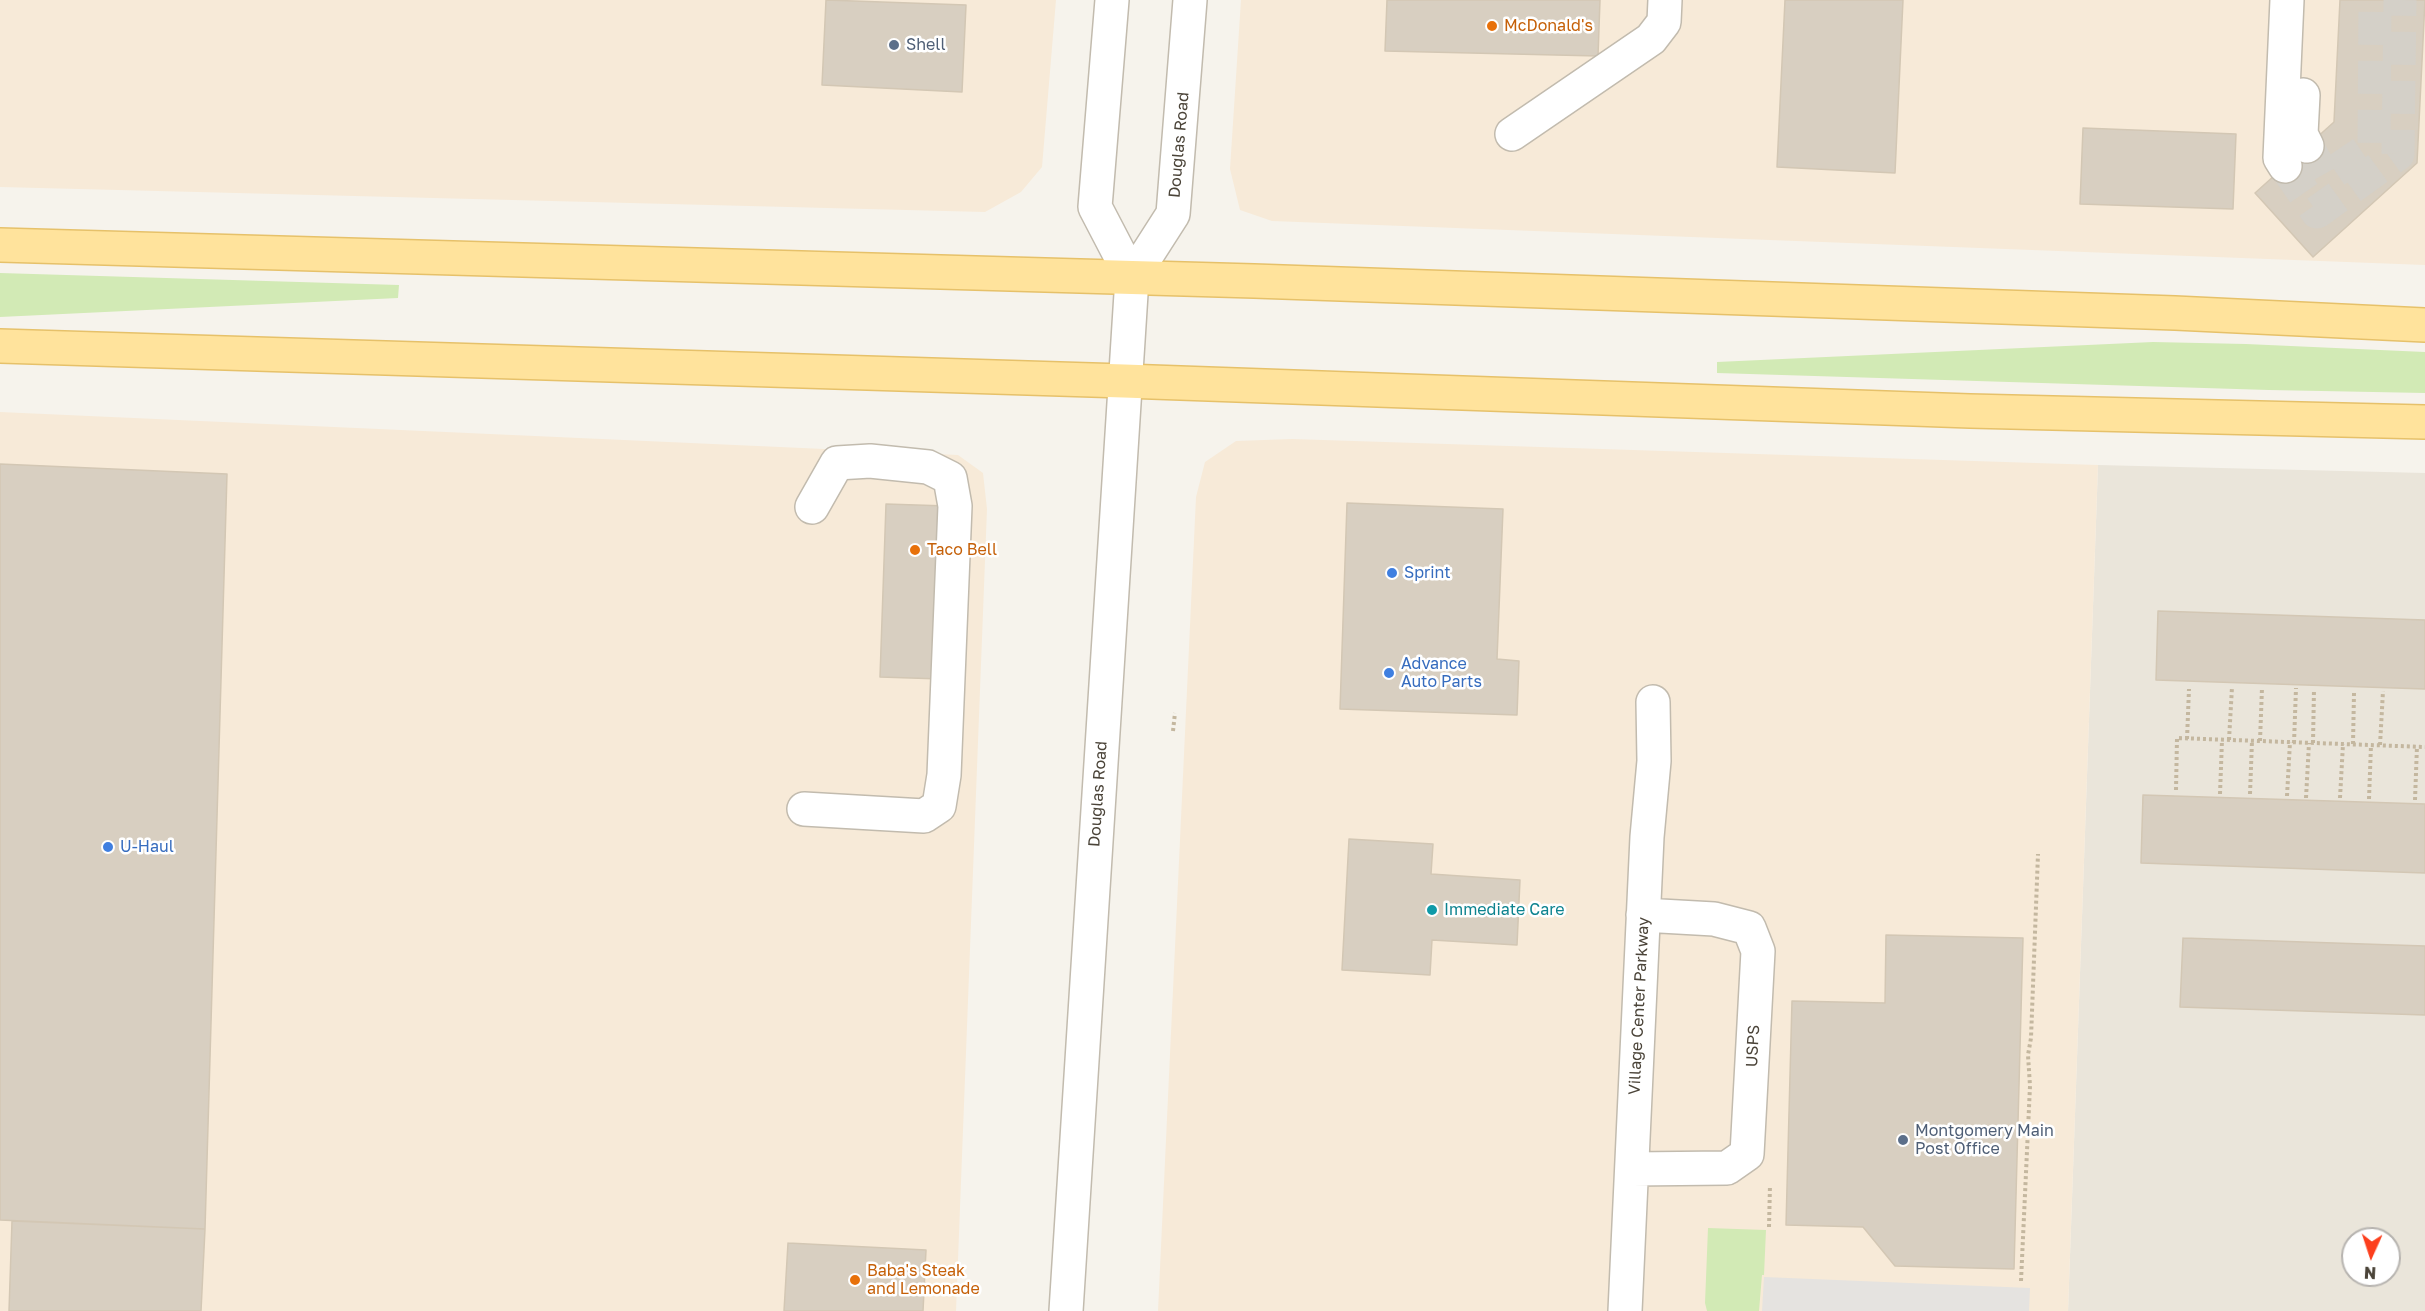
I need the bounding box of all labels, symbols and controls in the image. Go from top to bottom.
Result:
place label: McDonald's [1504,16,1593,36]
marker: McDonald's [1485,19,1499,33]
place label: Shell [906,35,946,55]
marker: Shell [887,38,901,52]
street label: Douglas Road [1165,91,1193,199]
place label: Taco Bell [927,540,997,560]
marker: Taco Bell [908,543,922,557]
place label: Sprint [1404,563,1451,583]
marker: Sprint [1385,566,1399,580]
place label: Advance Auto Parts [1401,654,1482,692]
marker: Advance Auto Parts [1382,666,1396,680]
street label: Douglas Road [1085,740,1111,848]
place label: U-Haul [120,837,174,857]
marker: U-Haul [101,840,115,854]
place label: Immediate Care [1444,900,1565,920]
marker: Immediate Care [1425,903,1439,917]
street label: Village Center Parkway [1625,916,1653,1096]
street label: USPS [1742,1024,1764,1068]
place label: Montgomery Main Post Office [1915,1121,2054,1159]
marker: Montgomery Main Post Office [1896,1133,1910,1147]
north arrow [2341,1227,2401,1287]
place label: Baba's Steak and Lemonade [867,1261,980,1299]
text: N [2364,1263,2377,1283]
marker: Baba's Steak and Lemonade [848,1273,862,1287]

